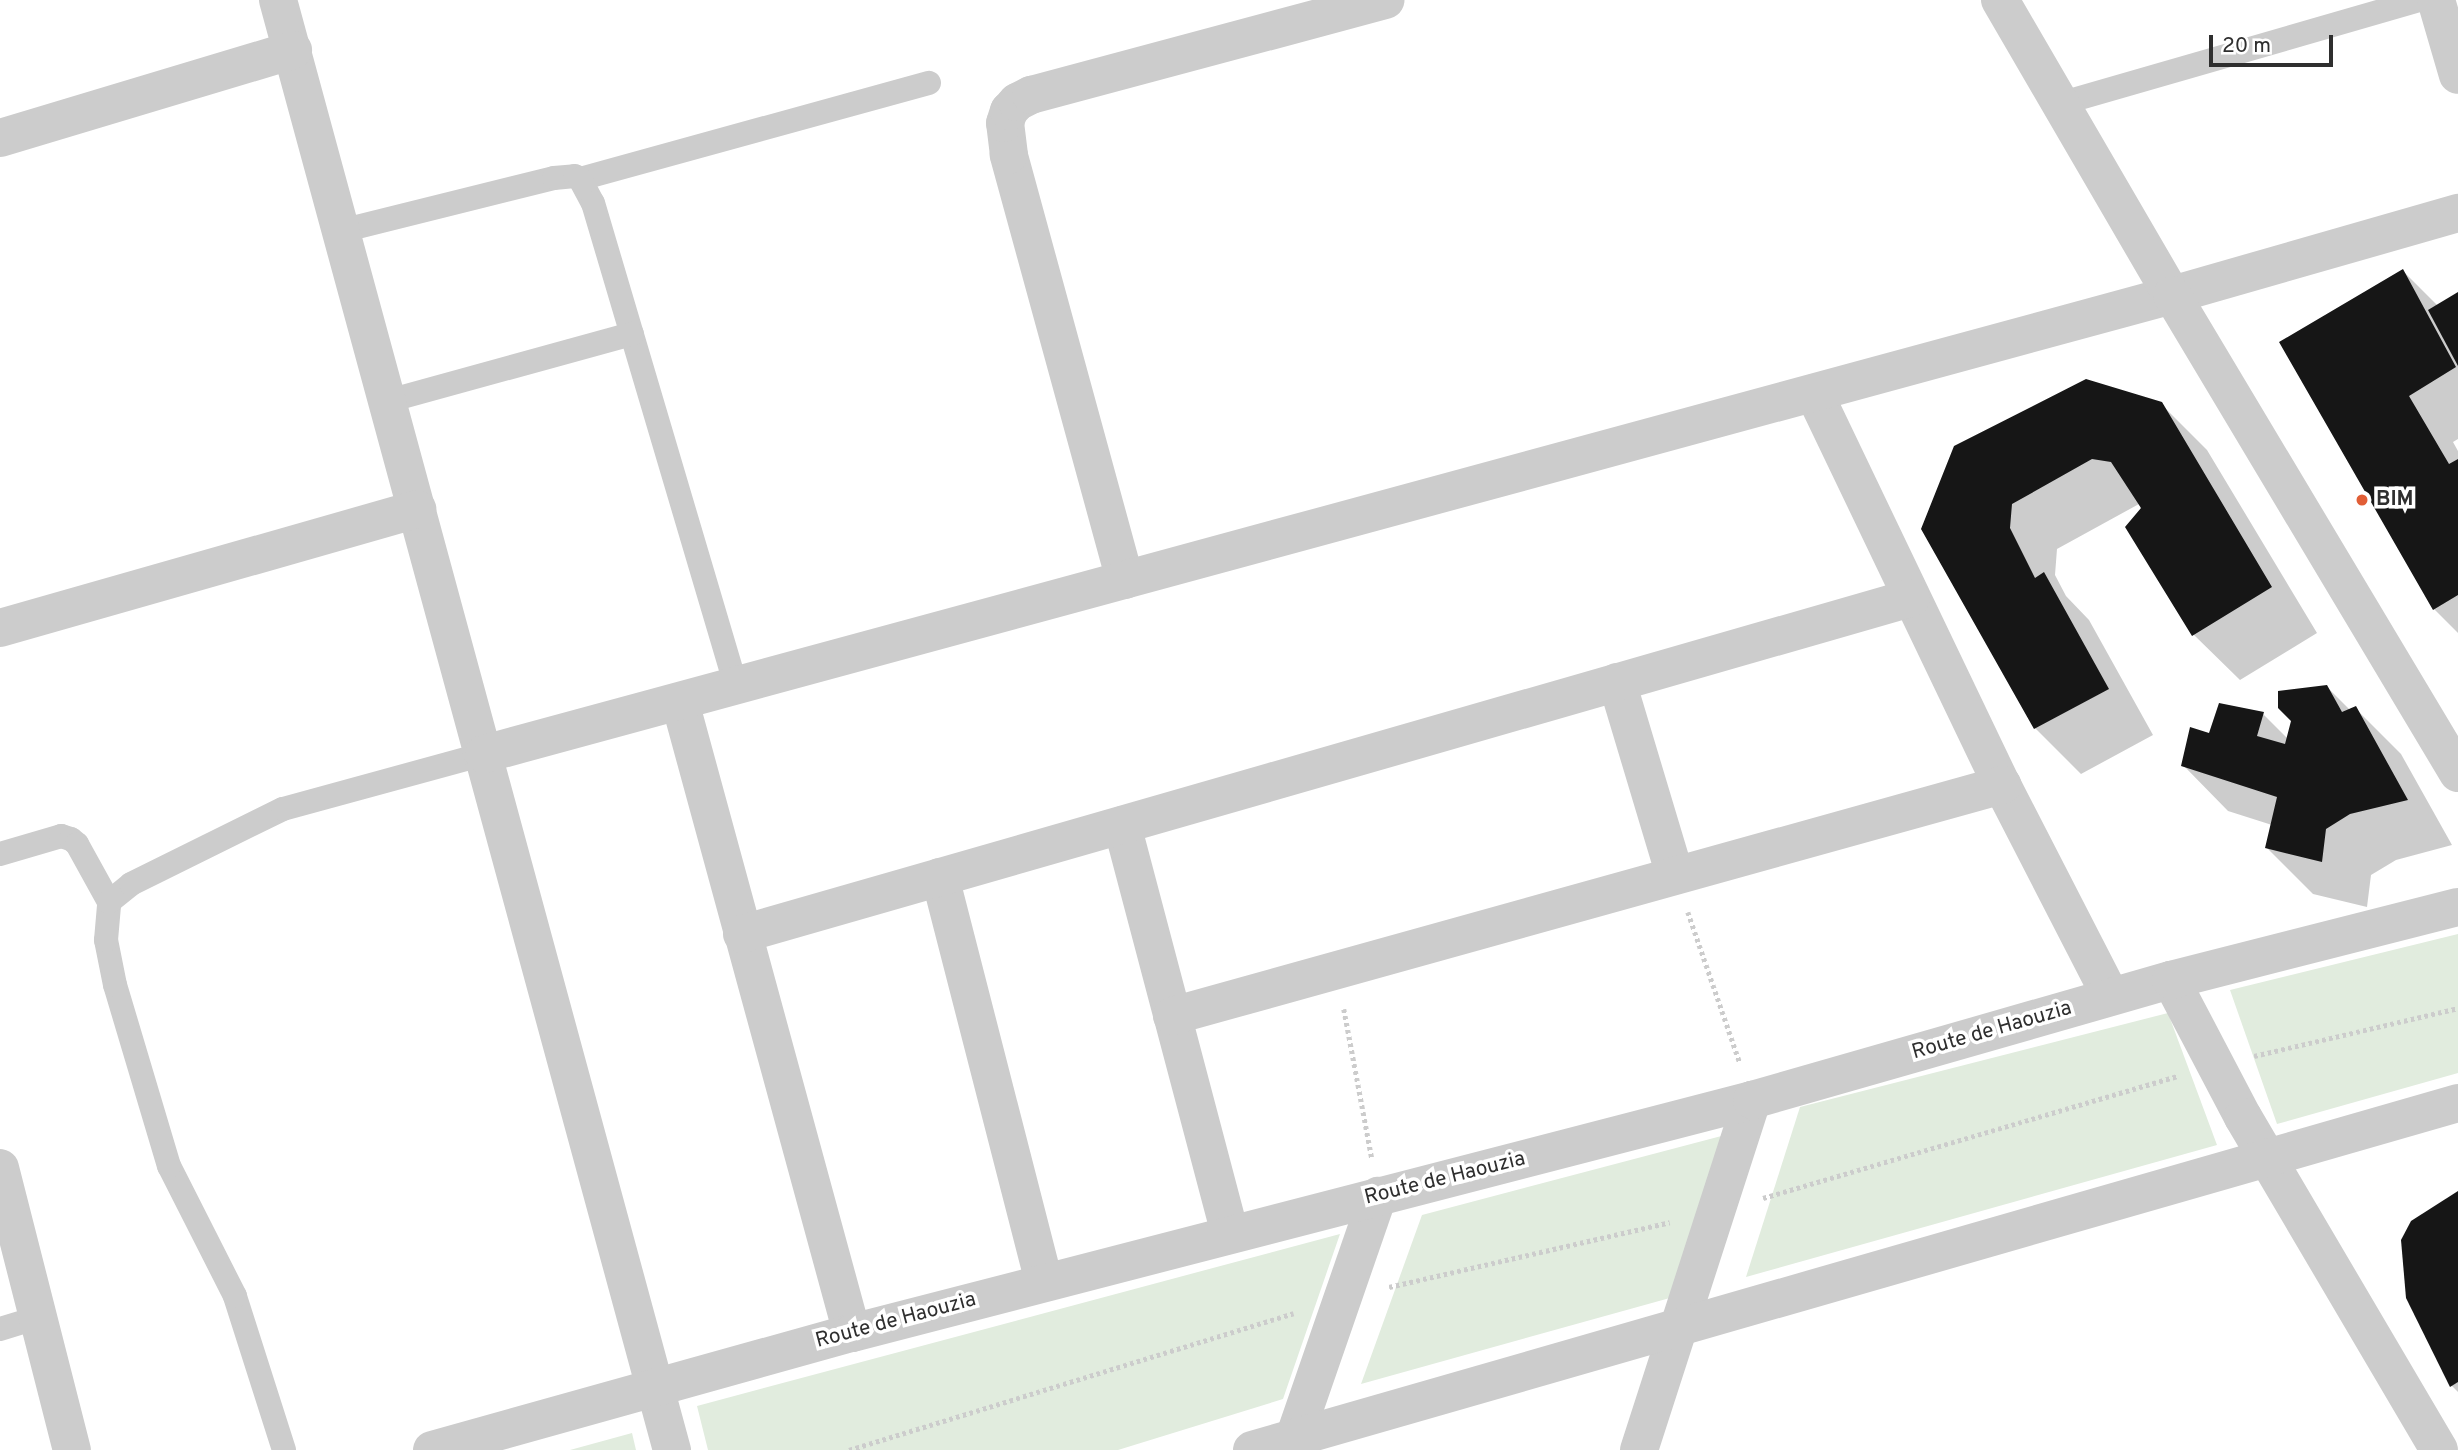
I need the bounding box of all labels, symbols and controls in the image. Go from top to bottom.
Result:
scale bar [2213,21,2337,65]
text: 20 m [2222,33,2271,60]
place label: BIM [2376,487,2414,513]
marker: BIM [2354,492,2370,508]
street label: Route de Haouzia [1909,996,2075,1066]
street label: Route de Haouzia [1362,1147,1528,1211]
street label: Route de Haouzia [813,1287,979,1355]

